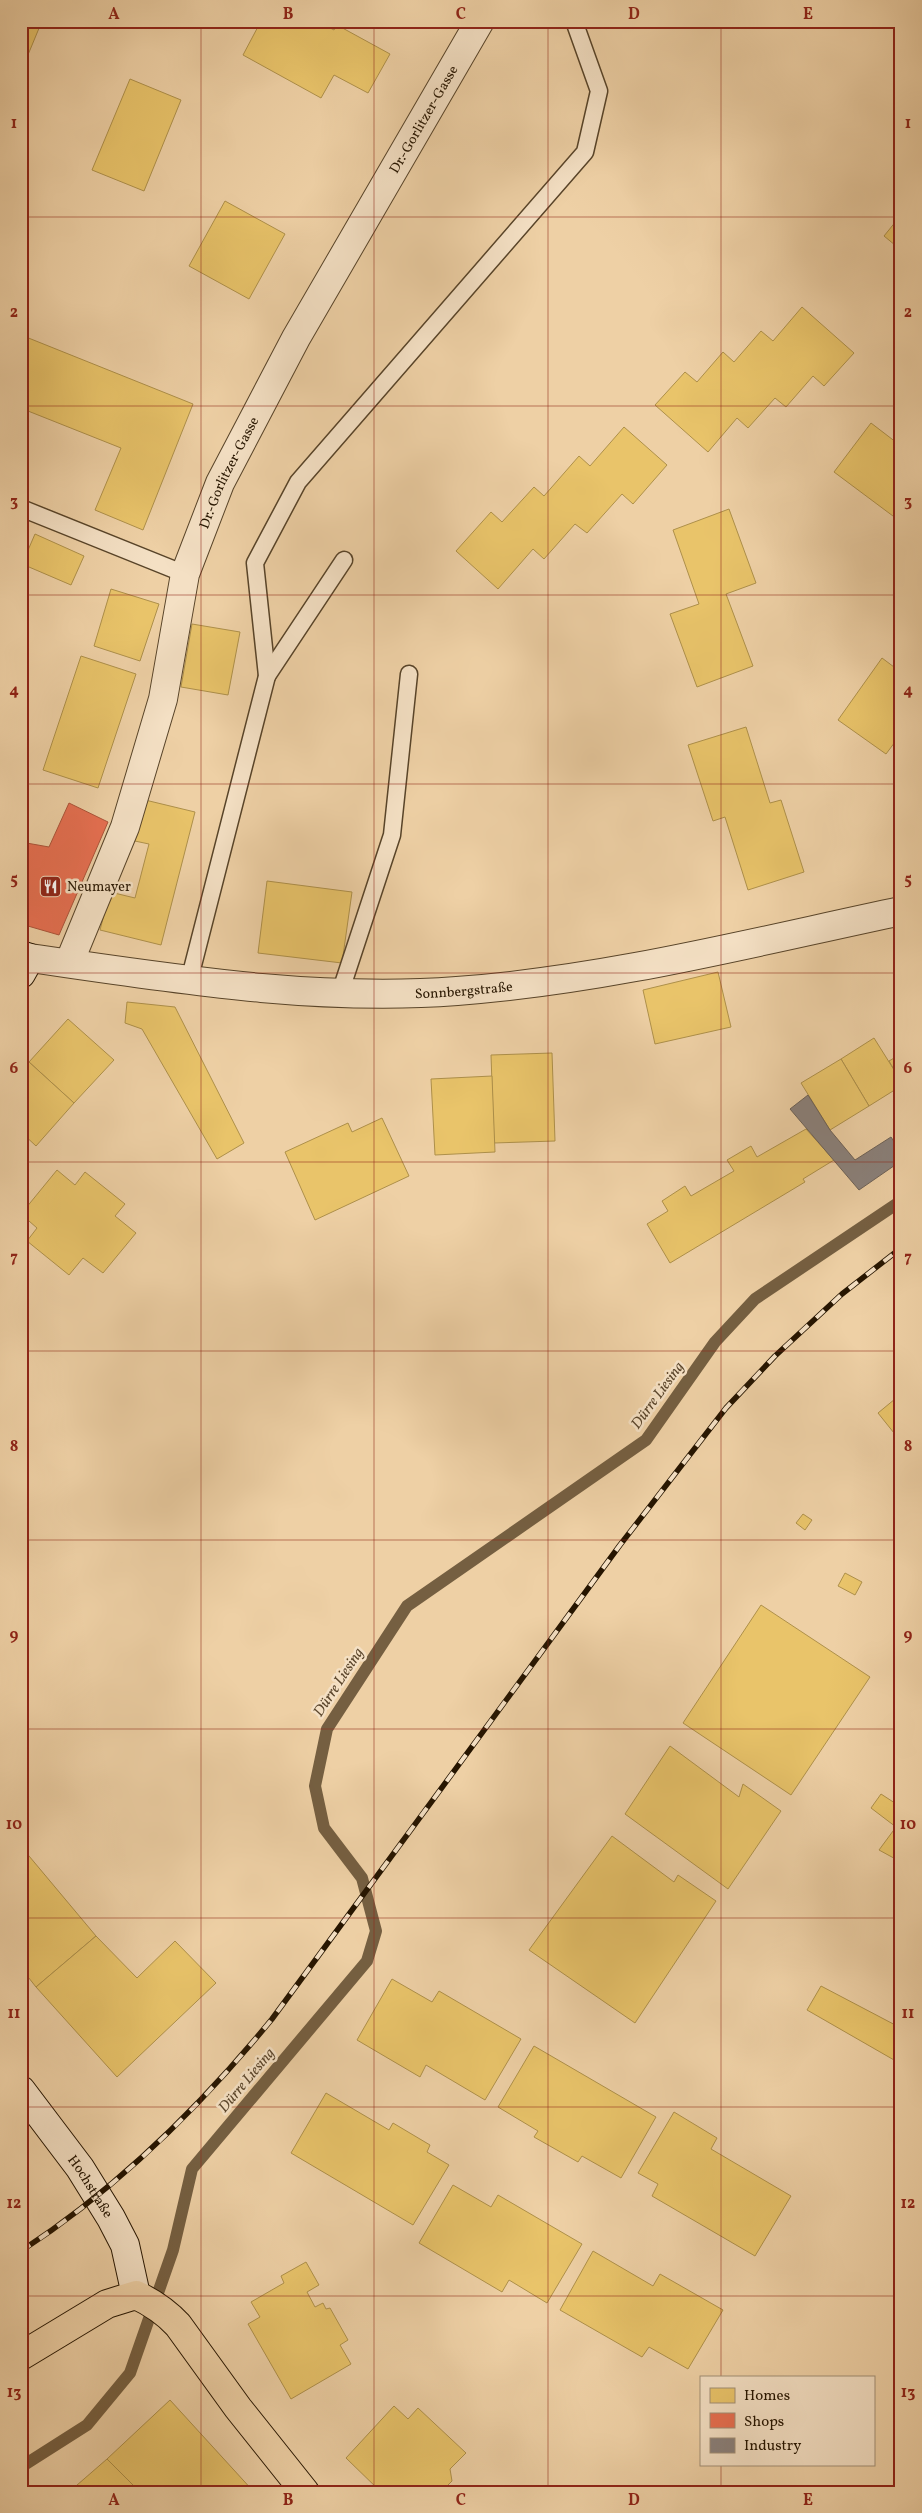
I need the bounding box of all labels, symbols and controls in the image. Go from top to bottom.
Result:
text: A [108,4,120,26]
text: B [283,4,294,26]
text: C [456,4,466,26]
text: D [628,4,640,26]
text: E [803,4,813,26]
street label: Dr.-Gorlitzer-Gasse [386,62,463,177]
text: 1 [11,113,17,135]
text: 1 [905,113,911,135]
text: 2 [10,302,18,324]
text: 2 [904,302,912,324]
street label: Dr.-Gorlitzer-Gasse [195,413,264,532]
text: 3 [10,491,18,513]
text: 3 [904,491,912,513]
text: 4 [9,680,19,702]
text: 4 [903,680,913,702]
text: 5 [10,869,18,891]
text: 5 [904,869,912,891]
restaurant icon: Neumayer [39,874,63,898]
place label: Neumayer [67,878,131,897]
street label: Sonnbergstraße [415,978,514,1004]
text: 6 [10,1058,19,1080]
text: 6 [904,1058,913,1080]
text: 7 [10,1247,18,1269]
text: 7 [904,1247,912,1269]
water label: Dürre Liesing [627,1358,690,1434]
text: 8 [10,1436,18,1458]
text: 8 [904,1436,912,1458]
text: 9 [10,1625,19,1647]
text: 9 [904,1625,913,1647]
water label: Dürre Liesing [309,1644,370,1721]
text: 10 [6,1814,22,1836]
text: 10 [900,1814,916,1836]
text: 11 [8,2003,20,2025]
text: 11 [902,2003,914,2025]
water label: Dürre Liesing [214,2044,281,2118]
street label: Hochstraße [63,2152,117,2222]
text: 12 [7,2193,21,2215]
text: 12 [901,2193,915,2215]
legend [700,2376,874,2466]
text: 13 [7,2382,21,2404]
text: 13 [901,2382,915,2404]
text: Homes [744,2386,790,2407]
text: Shops [744,2412,784,2433]
text: Industry [744,2436,801,2457]
text: A [108,2490,120,2512]
text: B [283,2490,294,2512]
text: C [456,2490,466,2512]
text: D [628,2490,640,2512]
text: E [803,2490,813,2512]

